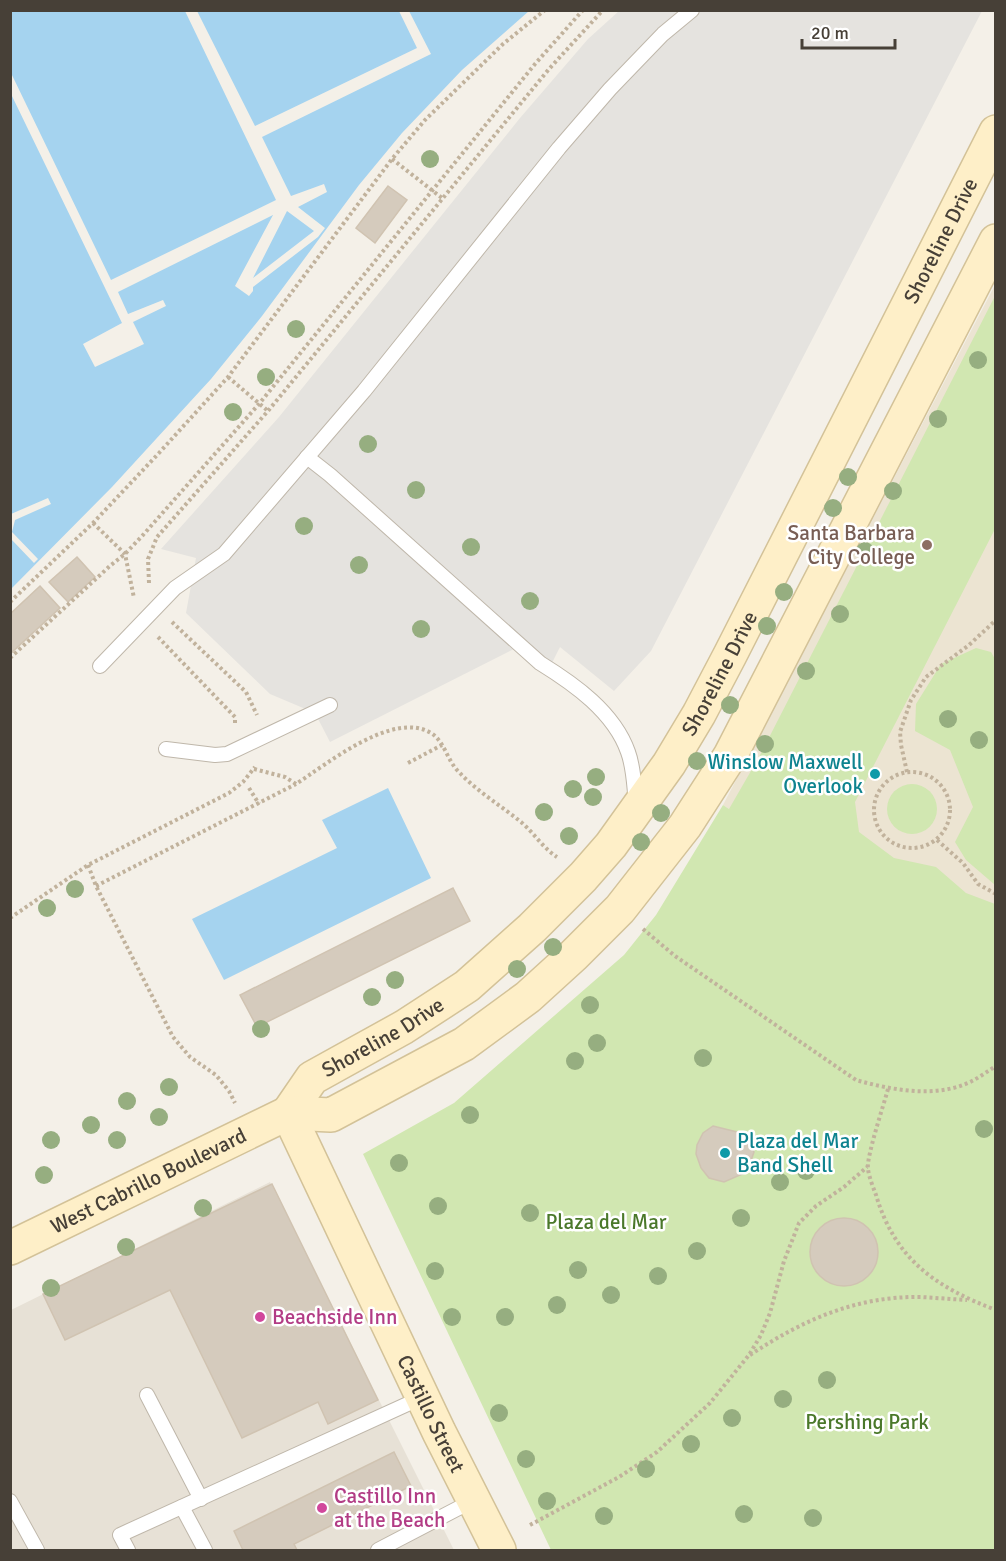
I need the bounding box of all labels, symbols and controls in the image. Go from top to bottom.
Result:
scale bar [802,12,895,50]
text: 20 m [811,22,849,44]
street label: Shoreline Drive [898,174,983,308]
place label: Santa Barbara City College [788,520,915,570]
marker: Santa Barbara City College [920,538,934,552]
street label: Shoreline Drive [676,607,763,741]
place label: Winslow Maxwell Overlook [707,749,863,799]
marker: Winslow Maxwell Overlook [868,767,882,781]
street label: Shoreline Drive [317,992,449,1083]
street label: West Cabrillo Boulevard [46,1122,251,1239]
place label: Plaza del Mar Band Shell [737,1128,858,1178]
marker: Plaza del Mar Band Shell [718,1146,732,1160]
park label: Plaza del Mar [545,1209,667,1235]
place label: Beachside Inn [272,1304,397,1330]
marker: Beachside Inn [253,1310,267,1324]
street label: Castillo Street [391,1351,471,1477]
park label: Pershing Park [805,1409,929,1435]
place label: Castillo Inn at the Beach [334,1483,445,1533]
marker: Castillo Inn at the Beach [315,1501,329,1515]

